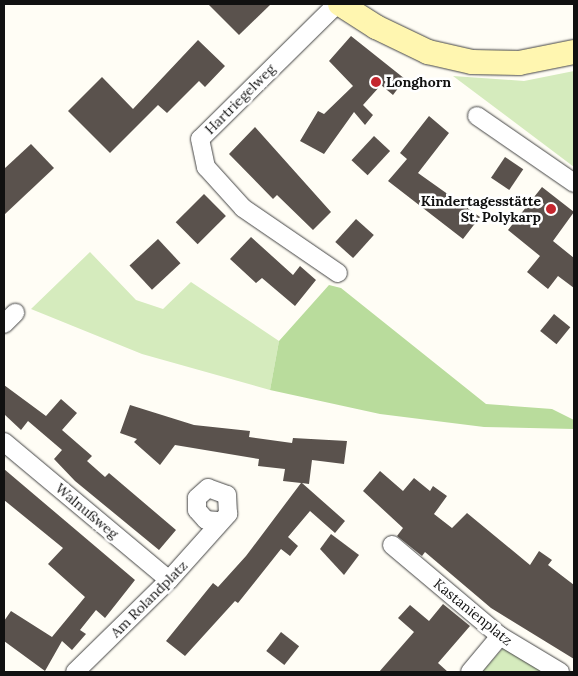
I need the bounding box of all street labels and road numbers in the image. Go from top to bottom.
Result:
street label: Hartriegelweg [201,60,279,138]
street label: Walnußweg [52,480,122,542]
street label: Am Rolandplatz [107,557,191,641]
street label: Kastanienplatz [430,575,516,649]

